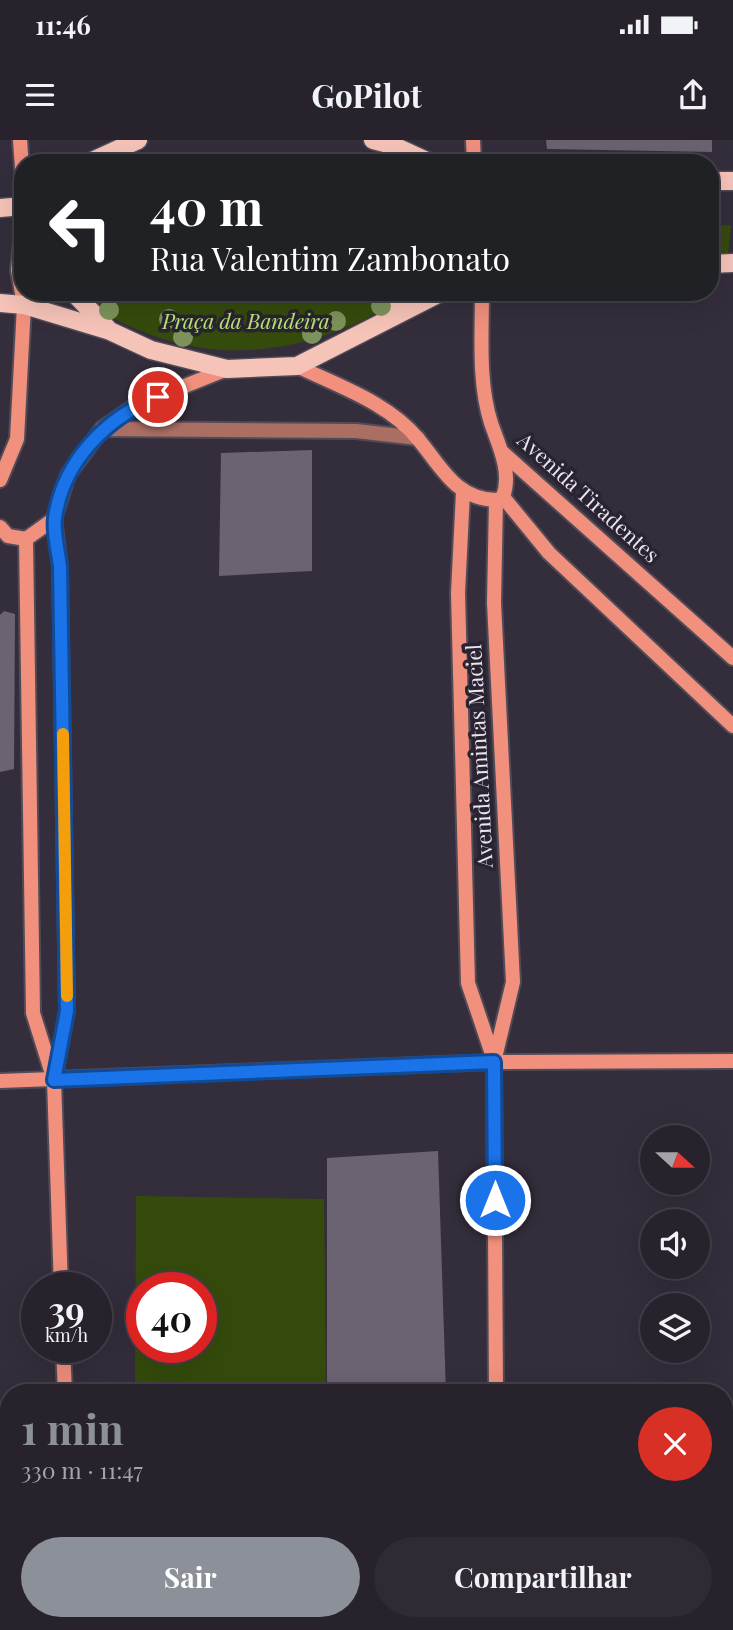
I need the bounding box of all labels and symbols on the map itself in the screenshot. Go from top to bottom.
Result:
park label: Praça da Bandeira [161,306,330,334]
pin [128,367,188,427]
street label: Avenida Tiradentes [512,425,666,568]
street label: Avenida Amintas Maciel [458,643,498,870]
north arrow [640,1125,710,1195]
position arrow [458,1163,532,1237]
speed limit sign: 40 [126,1272,217,1363]

